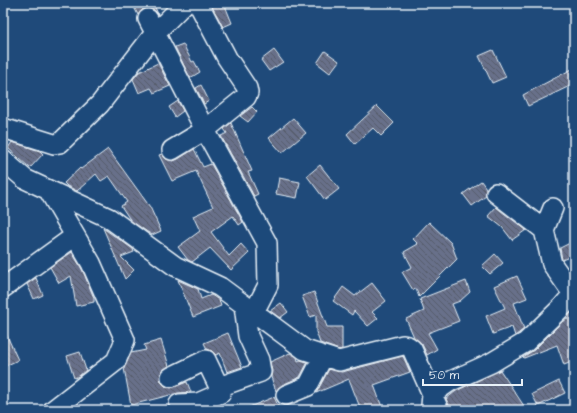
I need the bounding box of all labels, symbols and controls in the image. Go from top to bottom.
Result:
scale bar [423,361,522,387]
text: 50 m [429,367,460,384]

